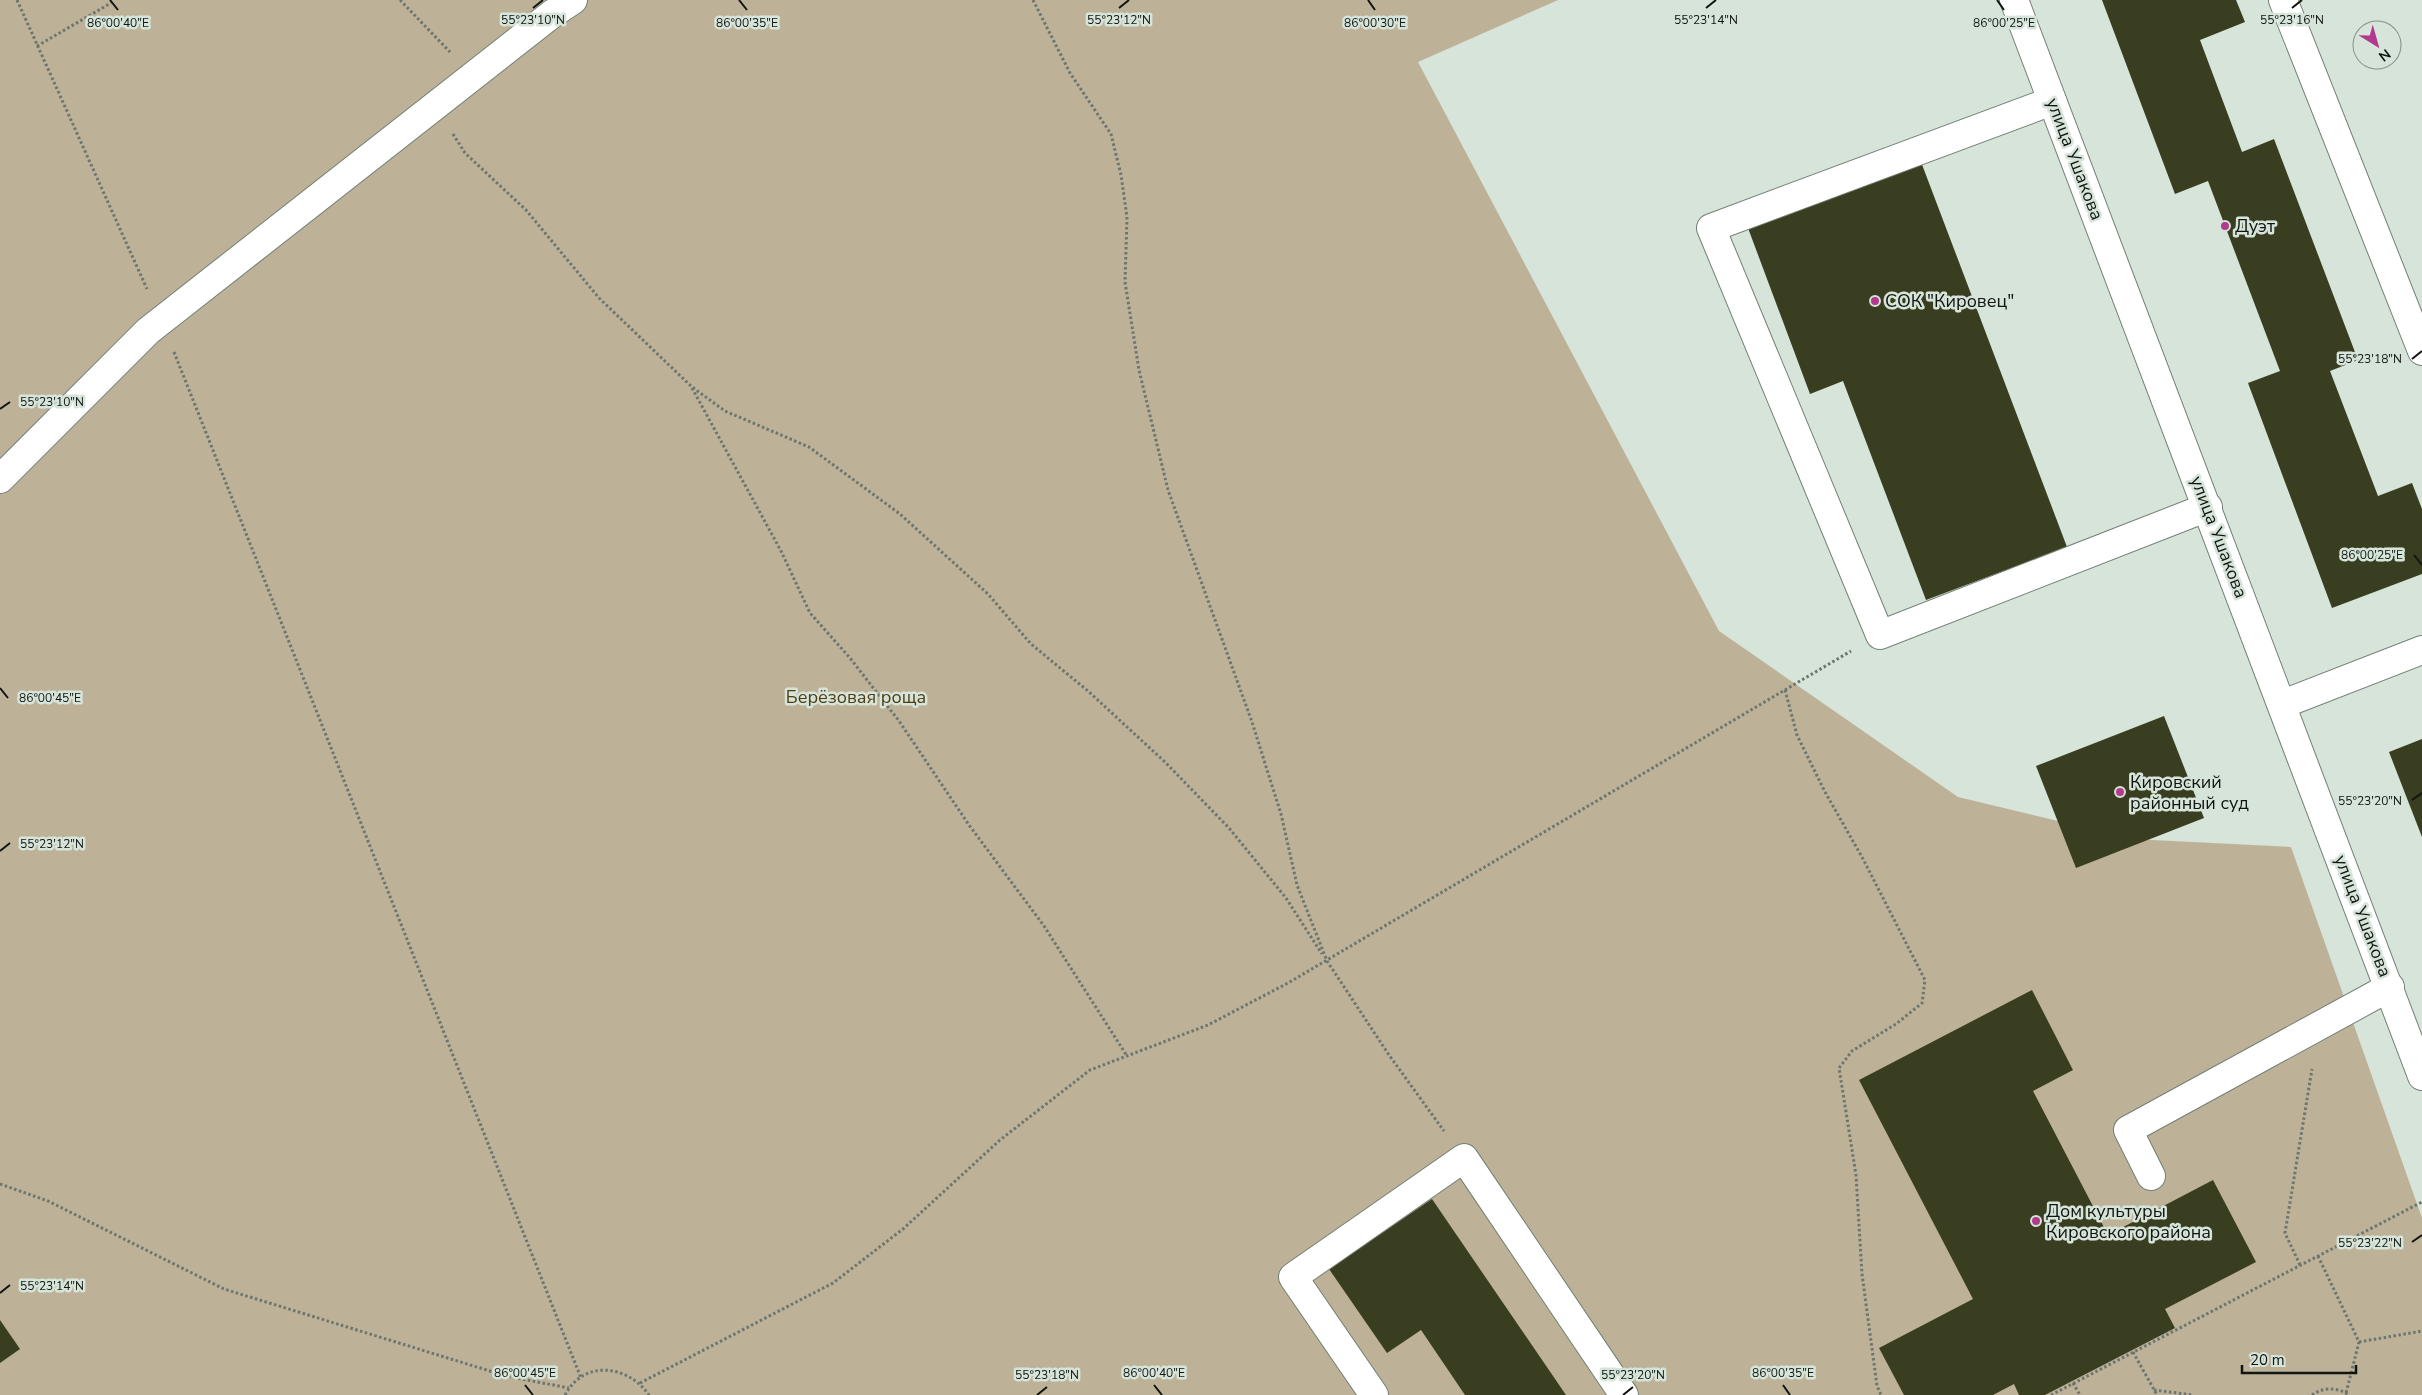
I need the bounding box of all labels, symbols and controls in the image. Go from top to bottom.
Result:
text: 55°23'10"N [501,12,565,28]
text: 55°23'12"N [1087,12,1151,28]
text: 55°23'14"N [1674,12,1738,28]
text: 55°23'16"N [2260,12,2324,28]
text: 86°00'40"E [87,15,149,31]
text: 86°00'35"E [716,15,778,31]
text: 86°00'30"E [1344,15,1406,31]
text: 86°00'25"E [1973,15,2035,31]
north arrow [2352,20,2402,70]
text: N [2375,44,2394,66]
street label: улица Ушакова [2041,95,2109,223]
place label: Дуэт [2235,214,2275,238]
marker: Дуэт [2219,220,2231,232]
place label: СОК "Кировец" [1885,289,2014,313]
marker: СОК "Кировец" [1869,295,1881,307]
text: 55°23'18"N [2338,351,2402,367]
text: 55°23'10"N [20,394,84,410]
street label: улица Ушакова [2185,473,2253,601]
text: 86°00'25"E [2341,547,2403,563]
park label: Берёзовая роща [786,685,926,709]
text: 86°00'45"E [19,690,81,706]
place label: Кировский районный суд [2130,770,2249,815]
marker: Кировский районный суд [2114,786,2126,798]
text: 55°23'20"N [2338,793,2402,809]
text: 55°23'12"N [20,836,84,852]
street label: улица Ушакова [2329,852,2397,980]
place label: Дом культуры Кировского района [2046,1199,2211,1244]
marker: Дом культуры Кировского района [2030,1215,2042,1227]
text: 55°23'22"N [2338,1235,2402,1251]
text: 55°23'14"N [20,1278,84,1294]
scale bar [2242,1342,2356,1374]
text: 20 m [2250,1350,2285,1370]
text: 86°00'45"E [494,1365,556,1381]
text: 86°00'40"E [1123,1365,1185,1381]
text: 86°00'35"E [1752,1365,1814,1381]
text: 55°23'18"N [1015,1367,1079,1383]
text: 55°23'20"N [1601,1367,1665,1383]

